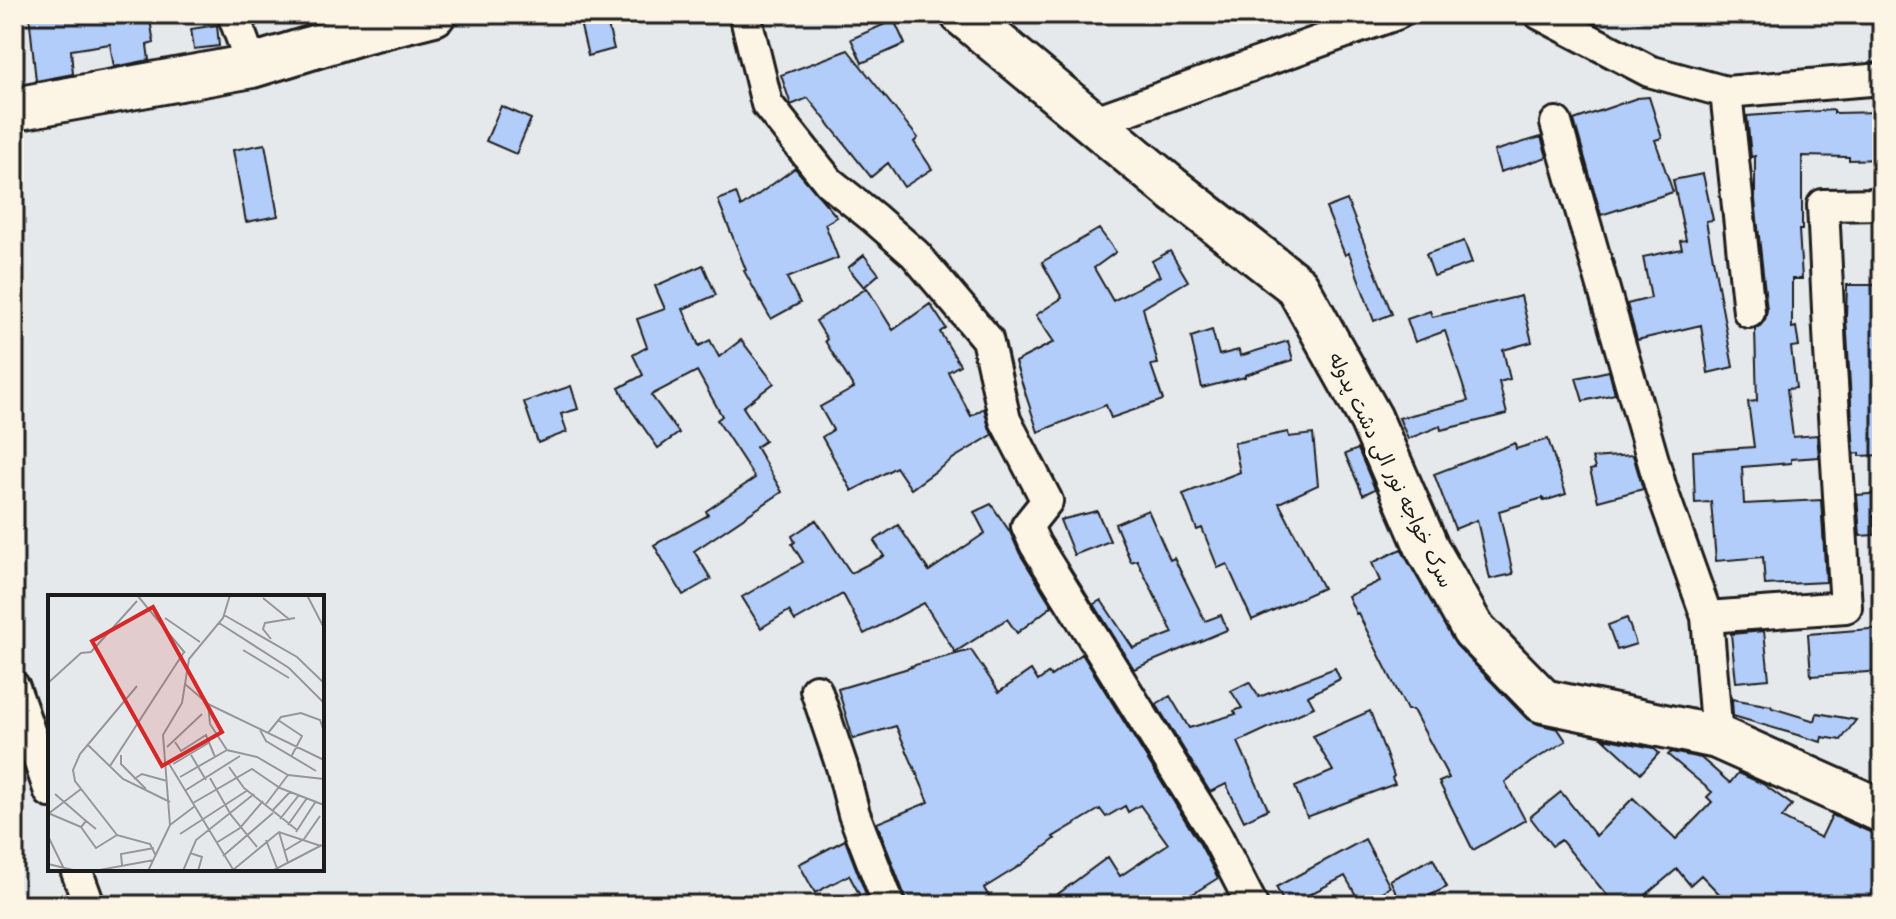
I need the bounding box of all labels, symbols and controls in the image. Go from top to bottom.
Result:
street label: سرک خواجه نور الی دشت پدوله [1323,348,1460,592]
inset map [48,595,324,871]

